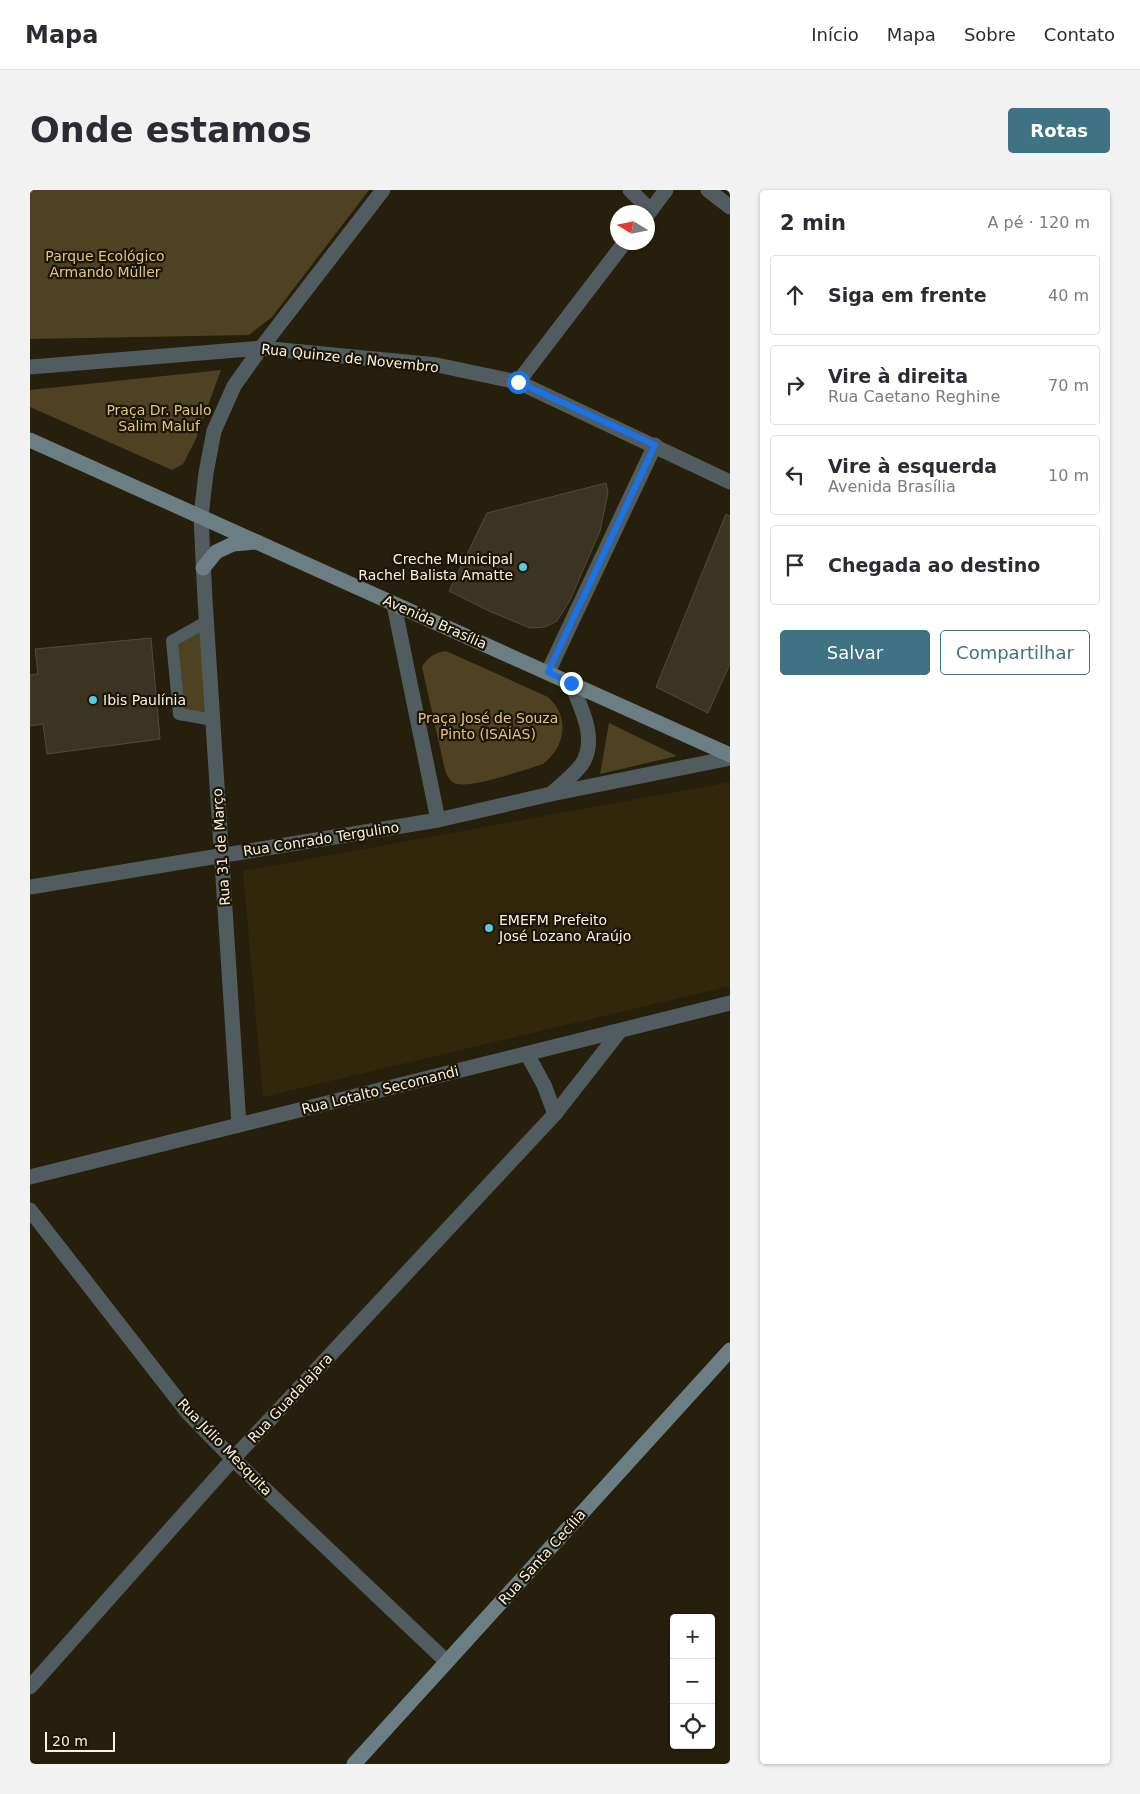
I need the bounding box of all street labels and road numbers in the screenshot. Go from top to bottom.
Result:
street label: Rua Quinze de Novembro [260,341,440,375]
street label: Avenida Brasília [381,592,489,652]
street label: Rua 31 de Março [209,788,233,906]
street label: Rua Conrado Tergulino [242,819,400,859]
street label: Rua Lotalto Secomandi [300,1063,460,1117]
street label: Rua Guadalajara [245,1350,335,1446]
street label: Rua Júlio Mesquita [175,1395,275,1499]
street label: Rua Santa Cecília [495,1506,589,1608]

